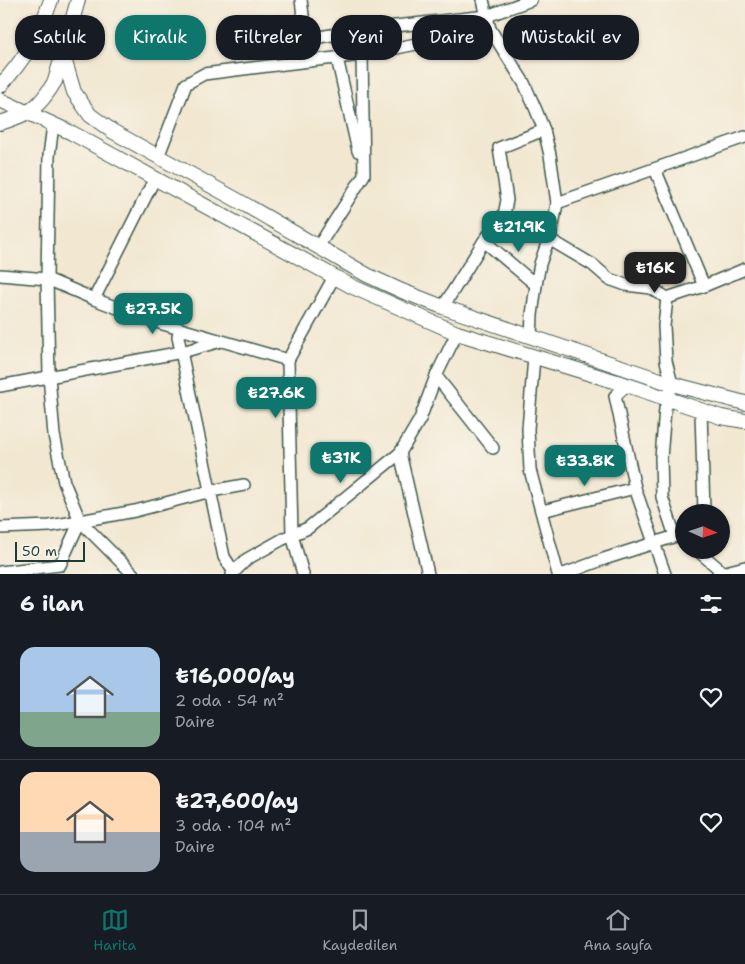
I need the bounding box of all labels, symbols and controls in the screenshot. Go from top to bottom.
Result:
chip: Satılık [15,15,105,60]
chip: Kiralık [115,15,206,60]
chip: Filtreler [216,15,321,60]
chip: Yeni [331,15,402,60]
chip: Daire [412,15,493,60]
chip: Müstakil ev [503,15,639,60]
pin: ₺21.9K [478,210,560,253]
text: ₺21.9K [493,216,545,237]
pin: ₺16K [625,252,685,294]
text: ₺16K [635,257,675,278]
pin: ₺27.5K [112,292,194,335]
text: ₺27.5K [125,298,181,319]
pin: ₺27.6K [235,376,317,419]
text: ₺27.6K [247,382,305,403]
pin: ₺31K [311,442,371,484]
pin: ₺33.8K [544,444,626,487]
text: ₺31K [321,447,361,468]
text: ₺33.8K [556,450,614,471]
north arrow [675,504,730,559]
map controls [675,504,730,559]
scale bar [15,539,85,562]
text: 50 m [22,542,57,560]
text: 6 ilan [20,590,84,618]
icon: filters [697,590,725,618]
text: ₺16,000/ay [175,662,295,690]
icon: home [60,667,120,727]
icon: heart [697,683,725,711]
text: 2 oda · 54 m² [175,690,284,711]
text: Daire [175,711,215,732]
text: ₺27,600/ay [175,787,299,815]
icon: home [60,792,120,852]
icon: heart [697,808,725,836]
text: 3 oda · 104 m² [175,815,292,836]
text: Daire [175,836,215,857]
tab: Harita [93,906,136,954]
tab: Kaydedilen [322,906,397,954]
tab: Ana sayfa [584,906,652,954]

